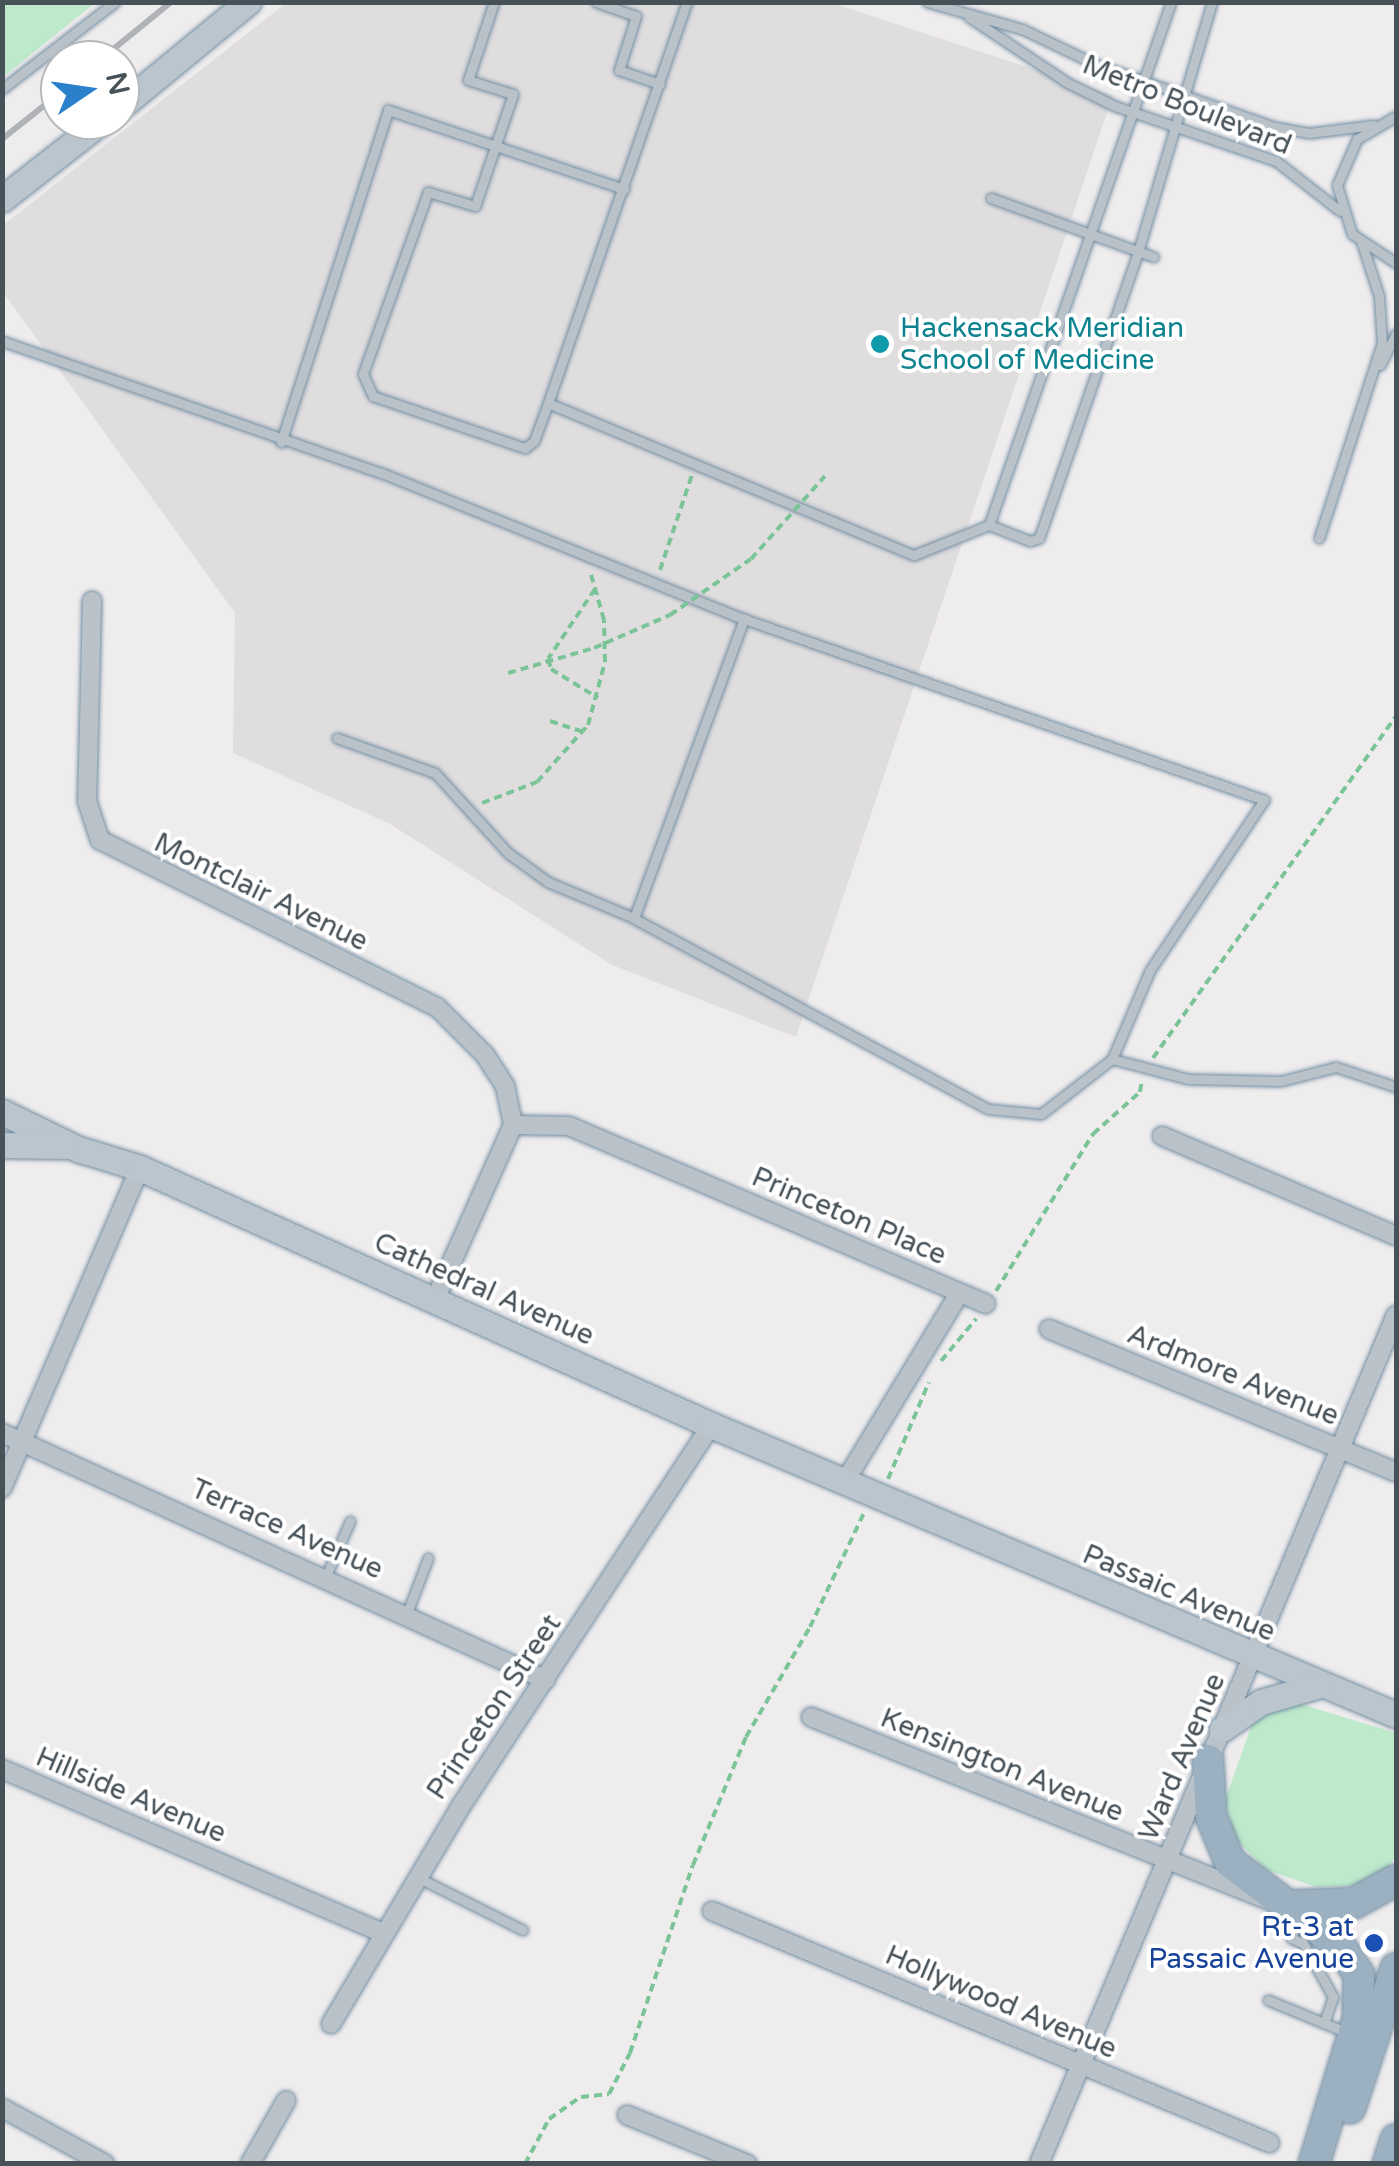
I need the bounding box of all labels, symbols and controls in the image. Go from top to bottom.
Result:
north arrow [40,40,140,140]
street label: Metro Boulevard [1078,48,1296,162]
text: N [98,69,136,98]
place label: Hackensack Meridian School of Medicine [900,311,1184,377]
marker: Hackensack Meridian School of Medicine [869,333,891,355]
street label: Montclair Avenue [149,826,373,958]
street label: Princeton Place [747,1160,951,1272]
street label: Cathedral Avenue [369,1225,599,1353]
street label: Ardmore Avenue [1122,1317,1344,1433]
street label: Terrace Avenue [186,1472,388,1586]
street label: Passaic Avenue [1078,1537,1280,1649]
street label: Princeton Street [420,1608,568,1806]
street label: Ward Avenue [1132,1668,1232,1846]
street label: Kensington Avenue [876,1701,1128,1829]
street label: Hillside Avenue [31,1740,231,1850]
place label: Rt-3 at Passaic Avenue [1148,1910,1354,1976]
marker: Rt-3 at Passaic Avenue [1363,1932,1385,1954]
street label: Hollywood Avenue [880,1938,1122,2066]

